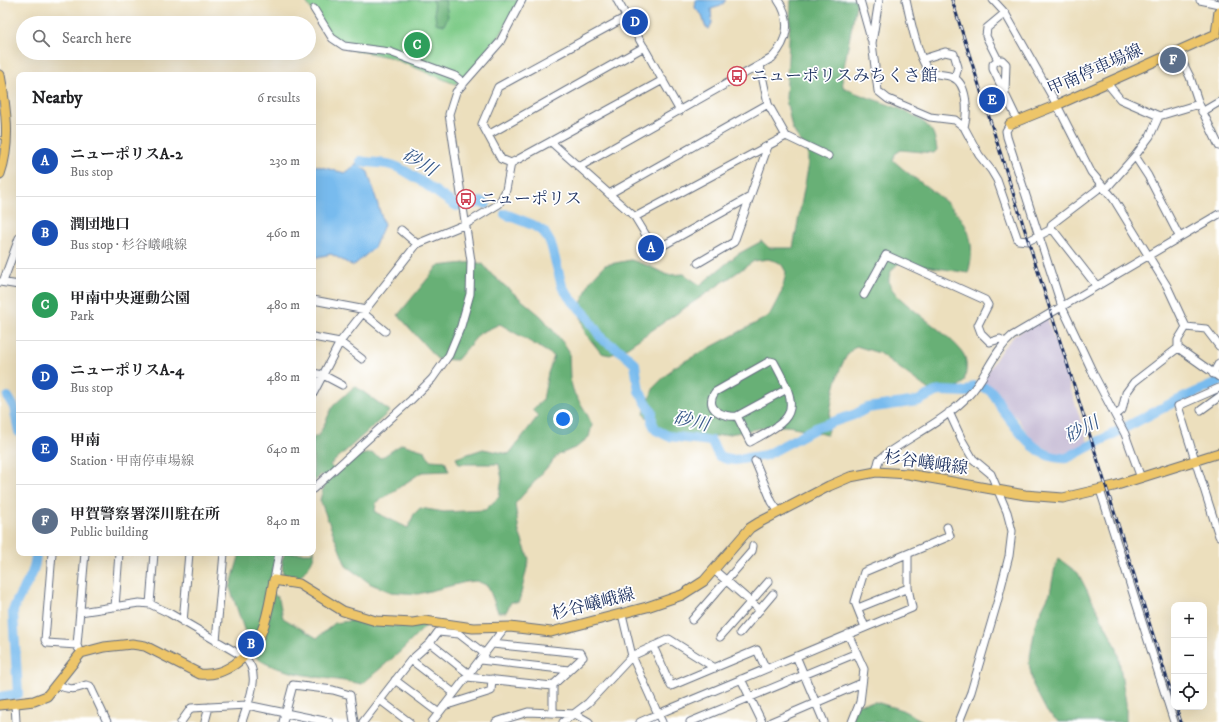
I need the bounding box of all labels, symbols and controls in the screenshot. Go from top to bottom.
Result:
pin: D [622,7,648,37]
search box [16,16,316,60]
icon: search [30,27,52,49]
text: Search here [62,29,131,48]
pin: C [404,30,430,60]
street label: 甲南停車場線 [1044,39,1146,101]
pin: F [1160,45,1186,75]
bus stop icon: ニューポリスみちくさ館 [726,65,748,87]
place label: ニューポリスみちくさ館 [751,65,938,87]
pin: E [979,85,1005,115]
text: Nearby [32,87,82,109]
text: 6 results [257,90,300,106]
water label: 砂川 [398,144,442,183]
text: ニューポリスA-2 [70,145,183,164]
text: A [41,153,49,169]
text: 230 m [269,153,300,169]
text: Bus stop [70,164,113,180]
bus stop icon: ニューポリス [455,188,477,210]
place label: ニューポリス [480,188,582,210]
text: 潤団地口 [70,215,130,234]
text: B [41,225,49,241]
text: 460 m [266,225,300,241]
pin: A [638,233,664,263]
text: Bus stop · 杉谷嶬峨線 [70,237,187,253]
text: 甲南中央運動公園 [70,289,190,308]
text: C [41,297,49,313]
text: 480 m [266,297,300,313]
text: Park [70,308,94,324]
text: ニューポリスA-4 [70,361,184,380]
text: D [40,369,50,385]
text: 480 m [266,369,300,385]
text: Bus stop [70,380,113,396]
water label: 砂川 [671,407,713,437]
your location [553,409,573,429]
water label: 砂川 [1061,411,1105,448]
text: 甲南 [70,431,100,450]
text: E [40,441,50,457]
text: 640 m [266,441,300,457]
street label: 杉谷嶬峨線 [882,446,970,480]
text: Station · 甲南停車場線 [70,453,194,469]
text: 甲賀警察署深川駐在所 [70,505,220,524]
text: F [41,513,49,529]
text: 840 m [266,513,300,529]
text: Public building [70,524,148,540]
street label: 杉谷嶬峨線 [549,583,637,625]
map controls [1171,602,1207,710]
button: + [1171,602,1207,638]
pin: B [238,629,264,659]
button: − [1171,638,1207,674]
button: locate [1171,674,1207,710]

